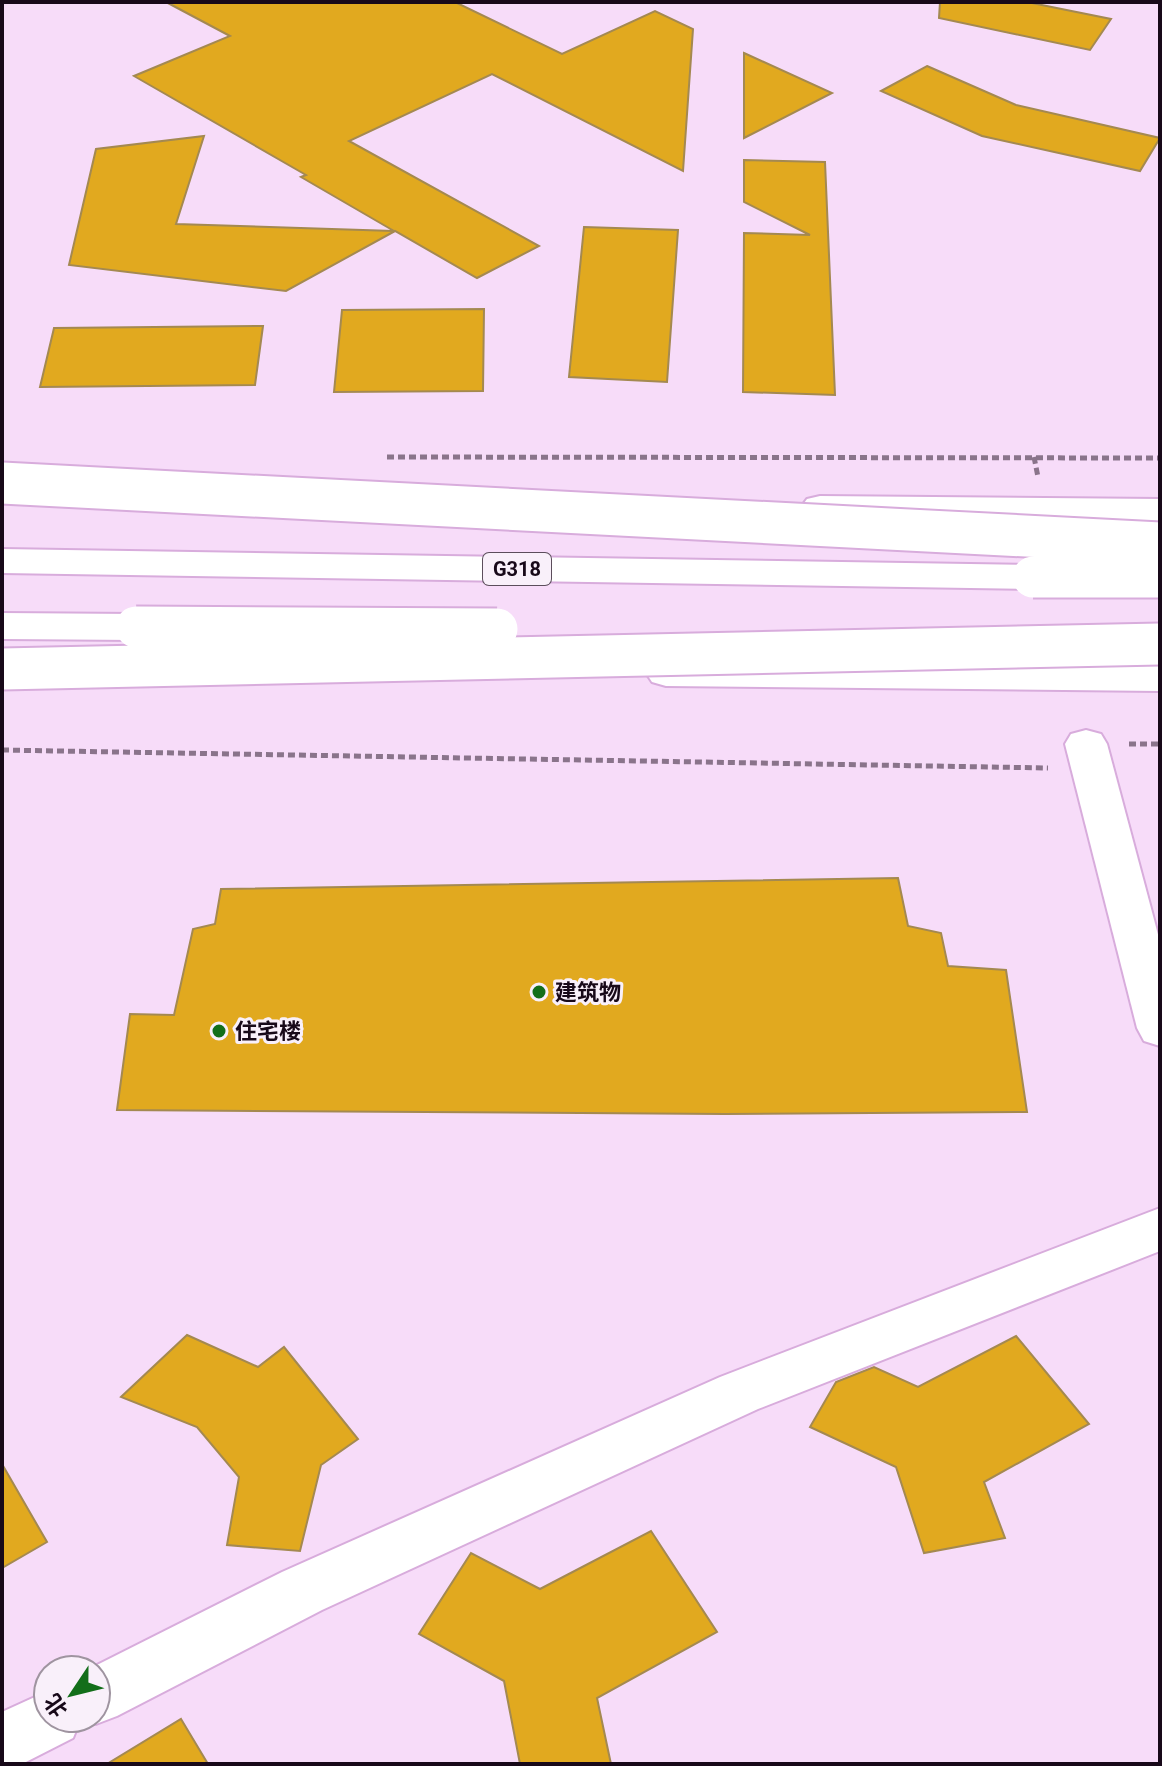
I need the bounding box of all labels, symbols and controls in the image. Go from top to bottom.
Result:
road number: G318 [483,553,551,585]
place label: 建筑物 [555,980,621,1005]
marker: 建筑物 [530,983,548,1001]
place label: 住宅楼 [235,1019,301,1044]
marker: 住宅楼 [210,1022,228,1040]
north arrow [32,1654,112,1734]
text: 北 [39,1689,73,1721]

